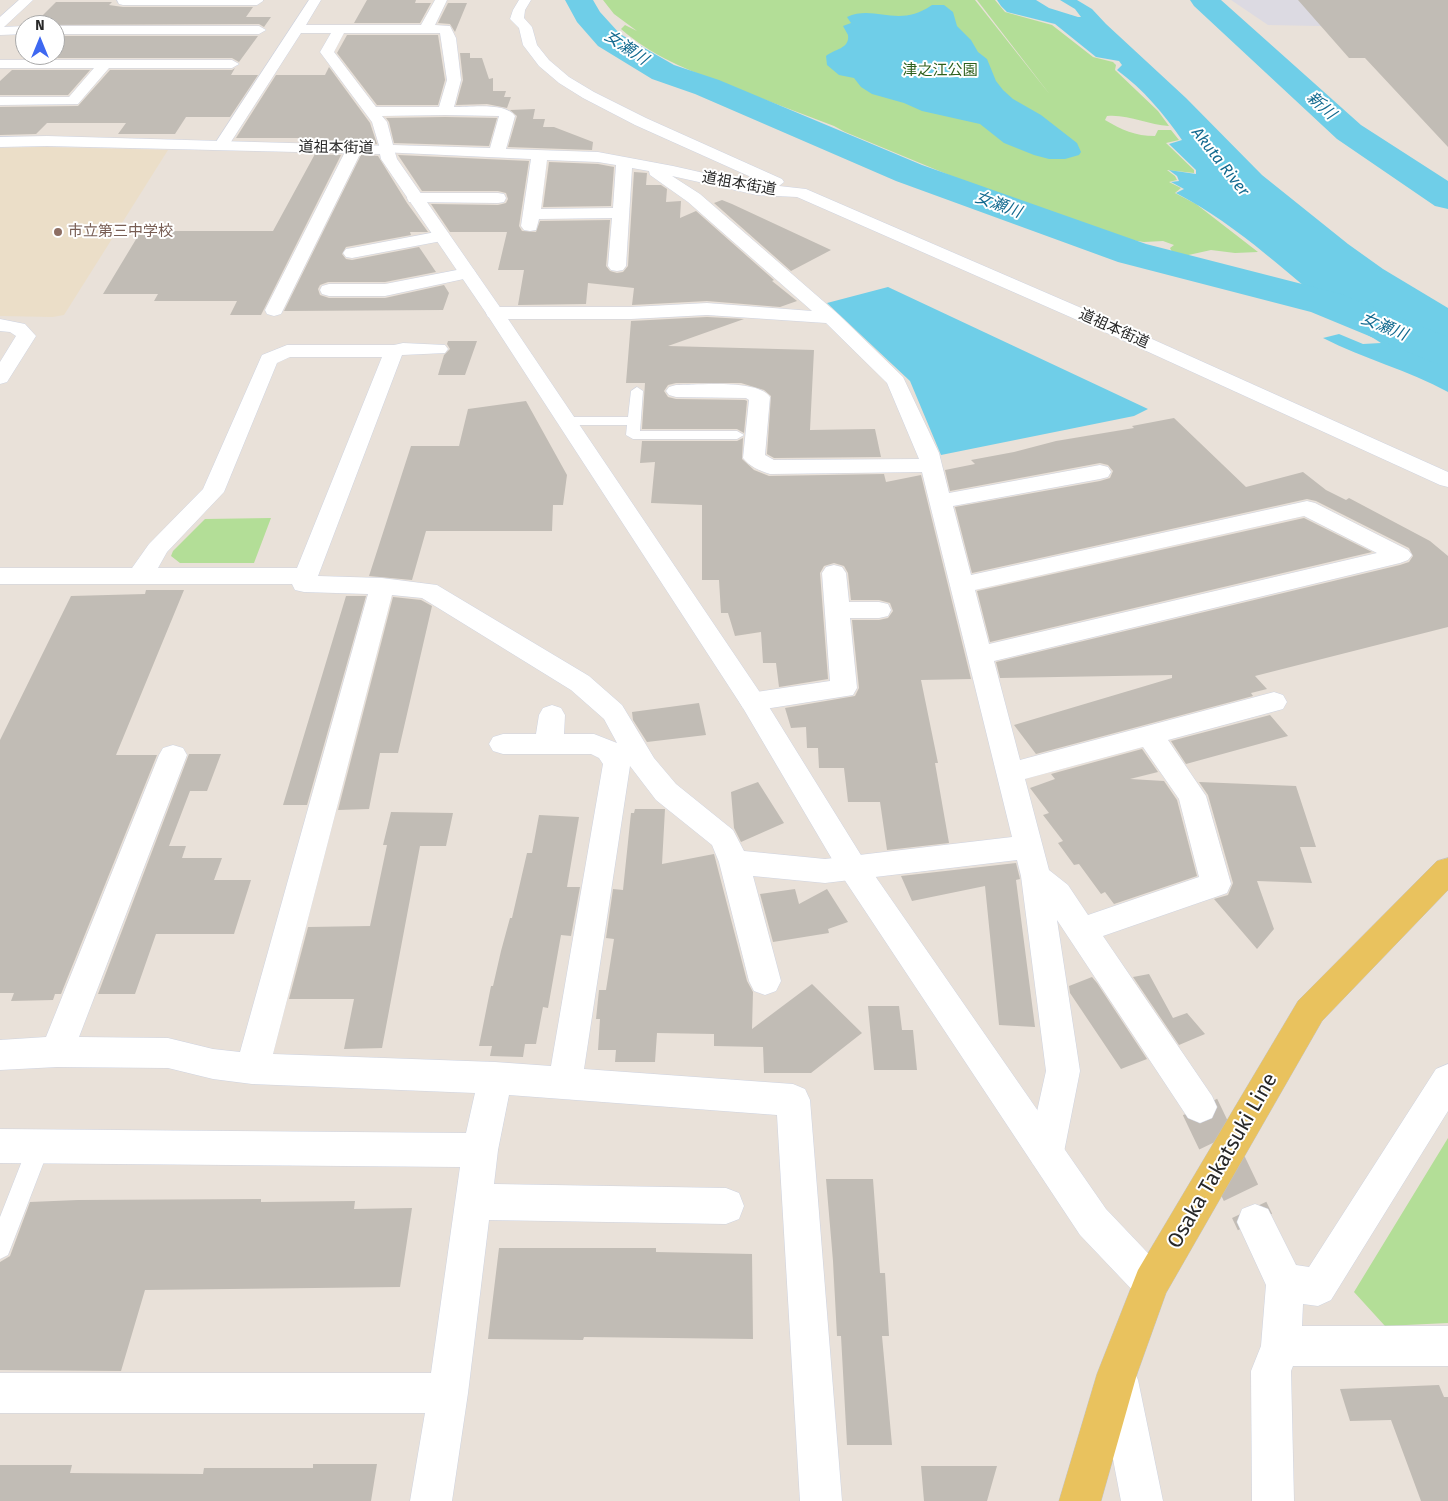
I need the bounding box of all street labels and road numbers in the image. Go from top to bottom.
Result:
street label: 道祖本街道 [298,138,374,158]
street label: 道祖本街道 [701,169,777,199]
street label: 道祖本街道 [1076,306,1152,352]
street label: Osaka Takatsuki Line [1163,1069,1283,1253]

